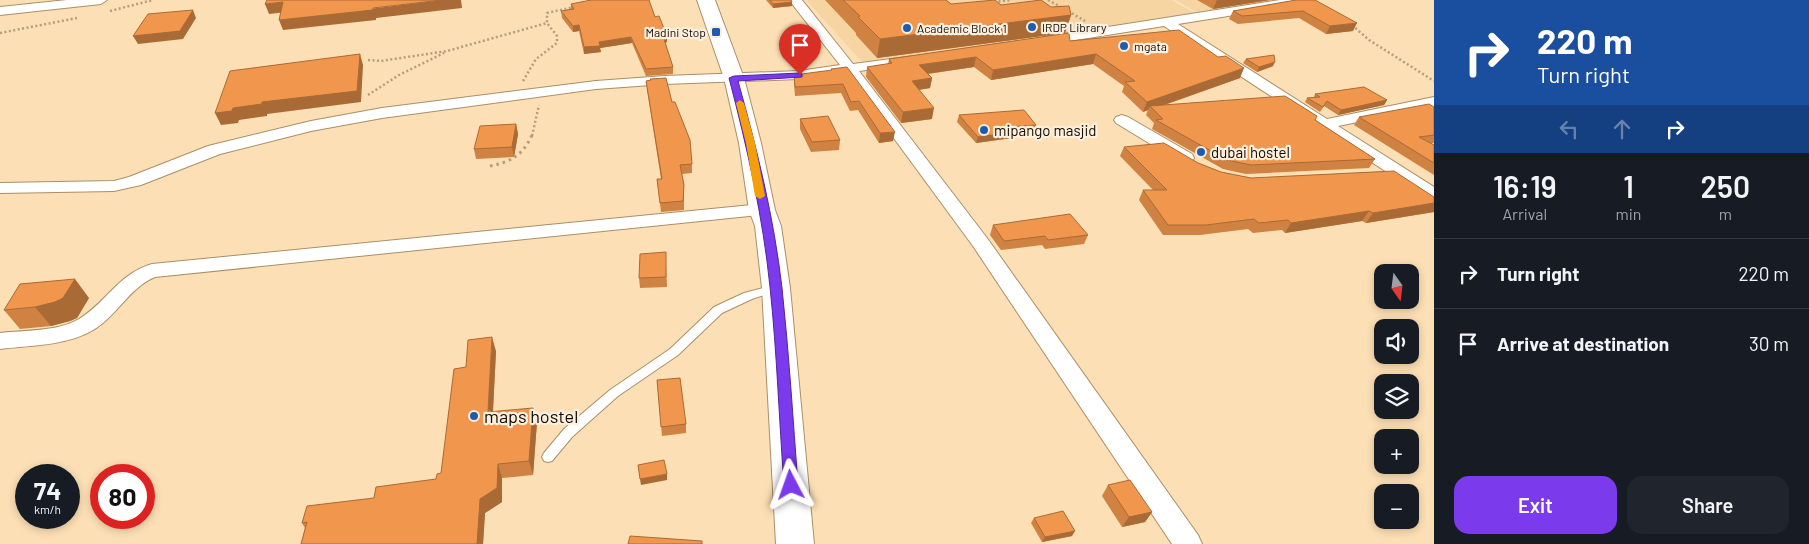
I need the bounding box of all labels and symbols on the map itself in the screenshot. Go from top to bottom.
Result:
place label: IRDP Library [1042,20,1107,34]
place label: Academic Block 1 [917,21,1007,35]
marker: IRDP Library [1026,21,1038,33]
marker: Academic Block 1 [901,22,913,34]
pin [779,24,821,75]
place label: Madini Stop [645,25,706,39]
marker: Madini Stop [710,26,722,38]
place label: mgata [1134,39,1167,53]
marker: mgata [1118,40,1130,52]
place label: mipango masjid [994,121,1096,139]
marker: mipango masjid [978,124,990,136]
place label: dubai hostel [1211,143,1290,161]
marker: dubai hostel [1195,146,1207,158]
north arrow [1374,264,1419,309]
place label: maps hostel [484,405,578,427]
marker: maps hostel [468,410,480,422]
position arrow [764,458,816,510]
speed limit sign: 80 [90,464,155,529]

